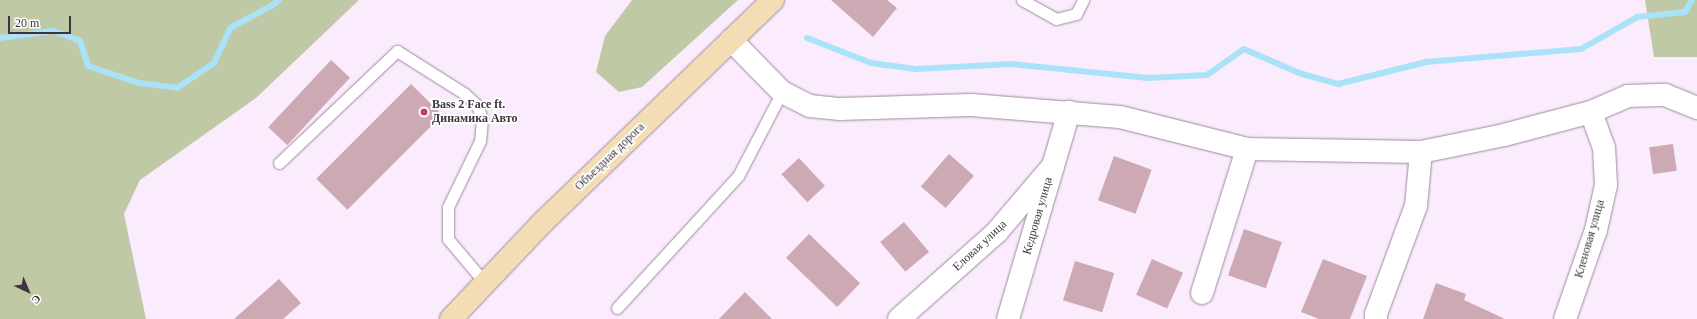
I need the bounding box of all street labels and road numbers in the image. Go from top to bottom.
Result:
street label: Объездная дорога [572,120,648,194]
street label: Кедровая улица [1020,176,1056,256]
street label: Кленовая улица [1572,198,1608,280]
street label: Еловая улица [950,217,1010,275]

